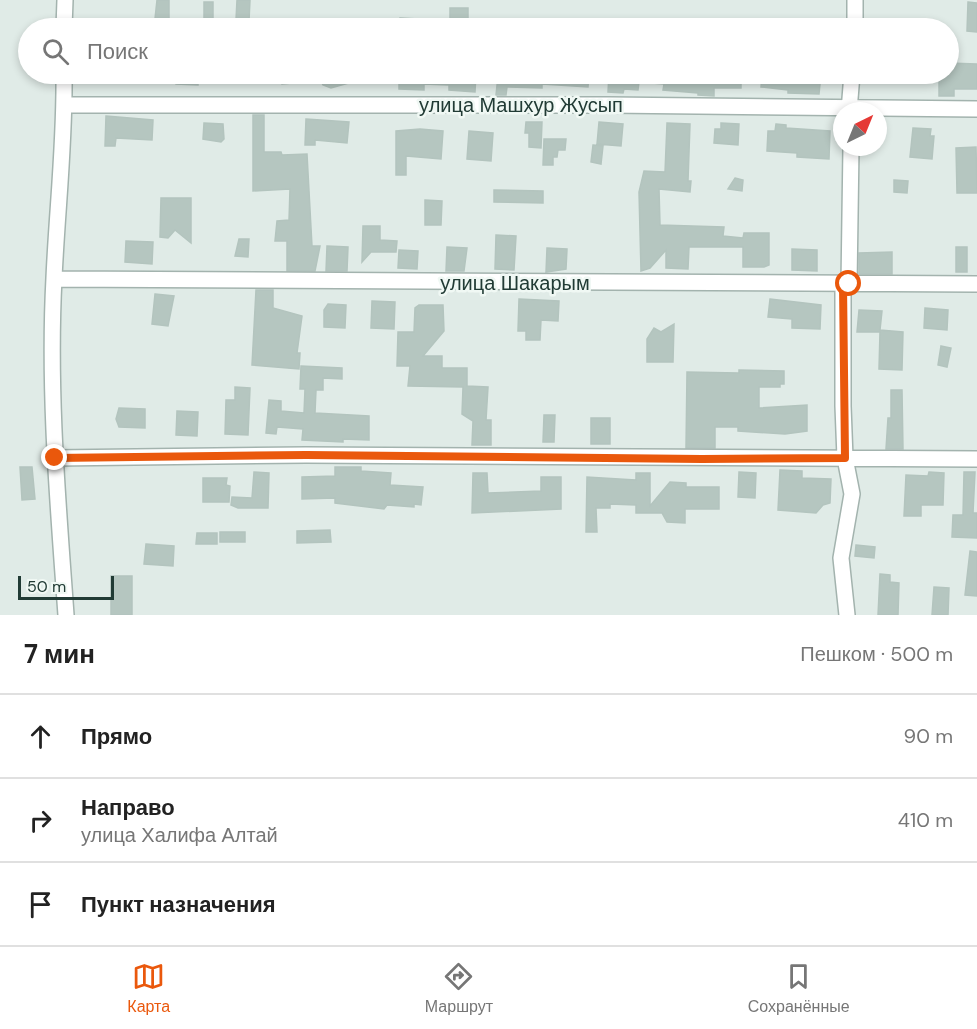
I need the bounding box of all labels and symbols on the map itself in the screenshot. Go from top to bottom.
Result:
street label: улица Машхур Жусып [419,92,623,118]
north arrow [833,102,887,156]
street label: улица Шакарым [440,270,590,296]
route start [835,270,861,296]
route end [41,444,67,470]
scale bar [18,573,114,600]

